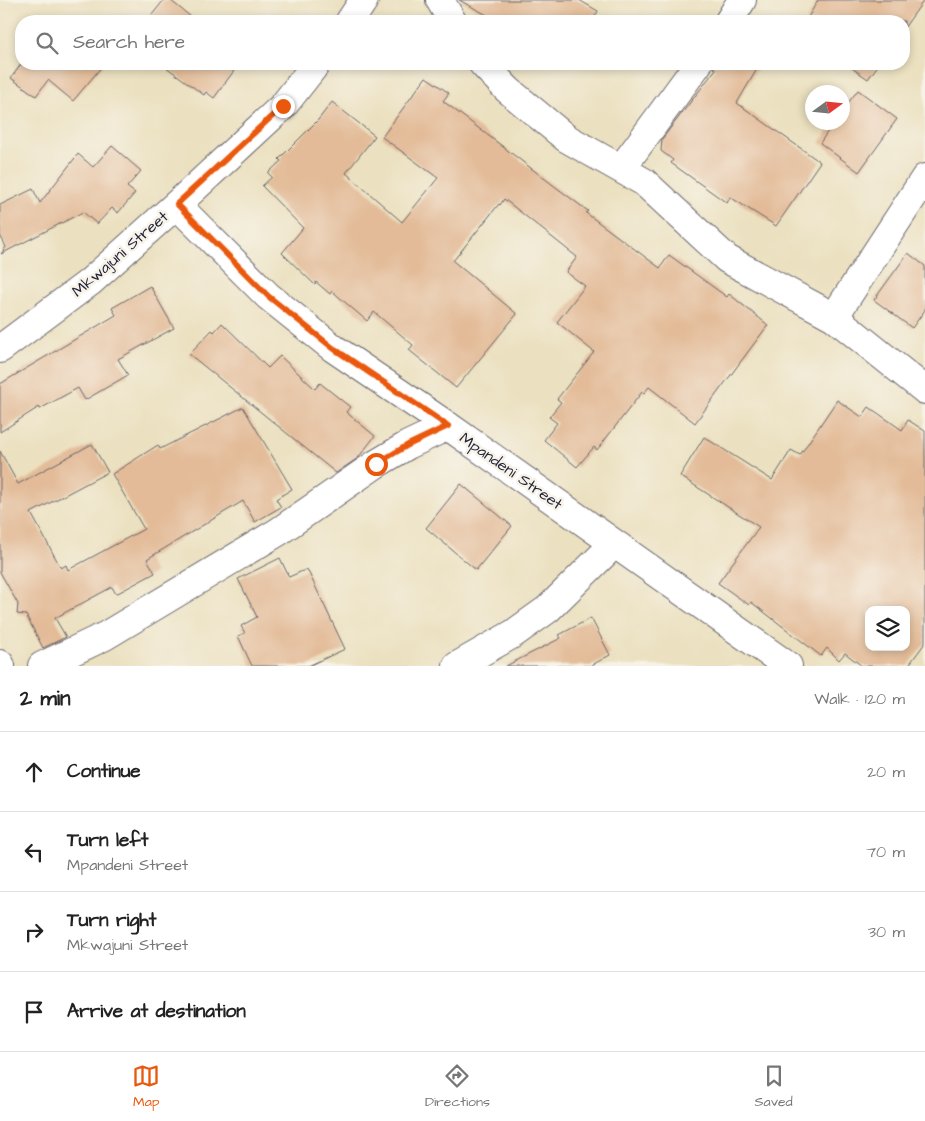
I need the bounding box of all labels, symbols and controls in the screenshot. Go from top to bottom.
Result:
search box [15,15,910,70]
icon: search [33,29,61,57]
text: Search here [73,29,185,56]
north arrow [805,85,850,130]
route end [272,95,295,118]
street label: Mkwajuni Street [67,206,173,302]
street label: Mpandeni Street [455,427,567,515]
route start [365,453,388,476]
map controls [865,606,910,651]
button: layers [865,606,910,651]
text: 2 min [20,684,70,713]
text: Walk · 120 m [814,688,905,710]
icon: ahead [20,758,48,786]
text: Continue [67,758,141,785]
text: 20 m [867,761,905,783]
text: Turn left [67,827,148,854]
icon: left [20,838,48,866]
text: 70 m [866,841,905,863]
text: Mpandeni Street [67,854,188,876]
text: Turn right [67,907,156,934]
icon: right [20,918,48,946]
text: 30 m [868,921,905,943]
text: Mkwajuni Street [67,934,188,956]
icon: arrive [20,998,48,1026]
text: Arrive at destination [67,998,246,1025]
tab: Map [132,1062,160,1112]
tab: Directions [425,1062,490,1112]
tab: Saved [755,1062,793,1112]

